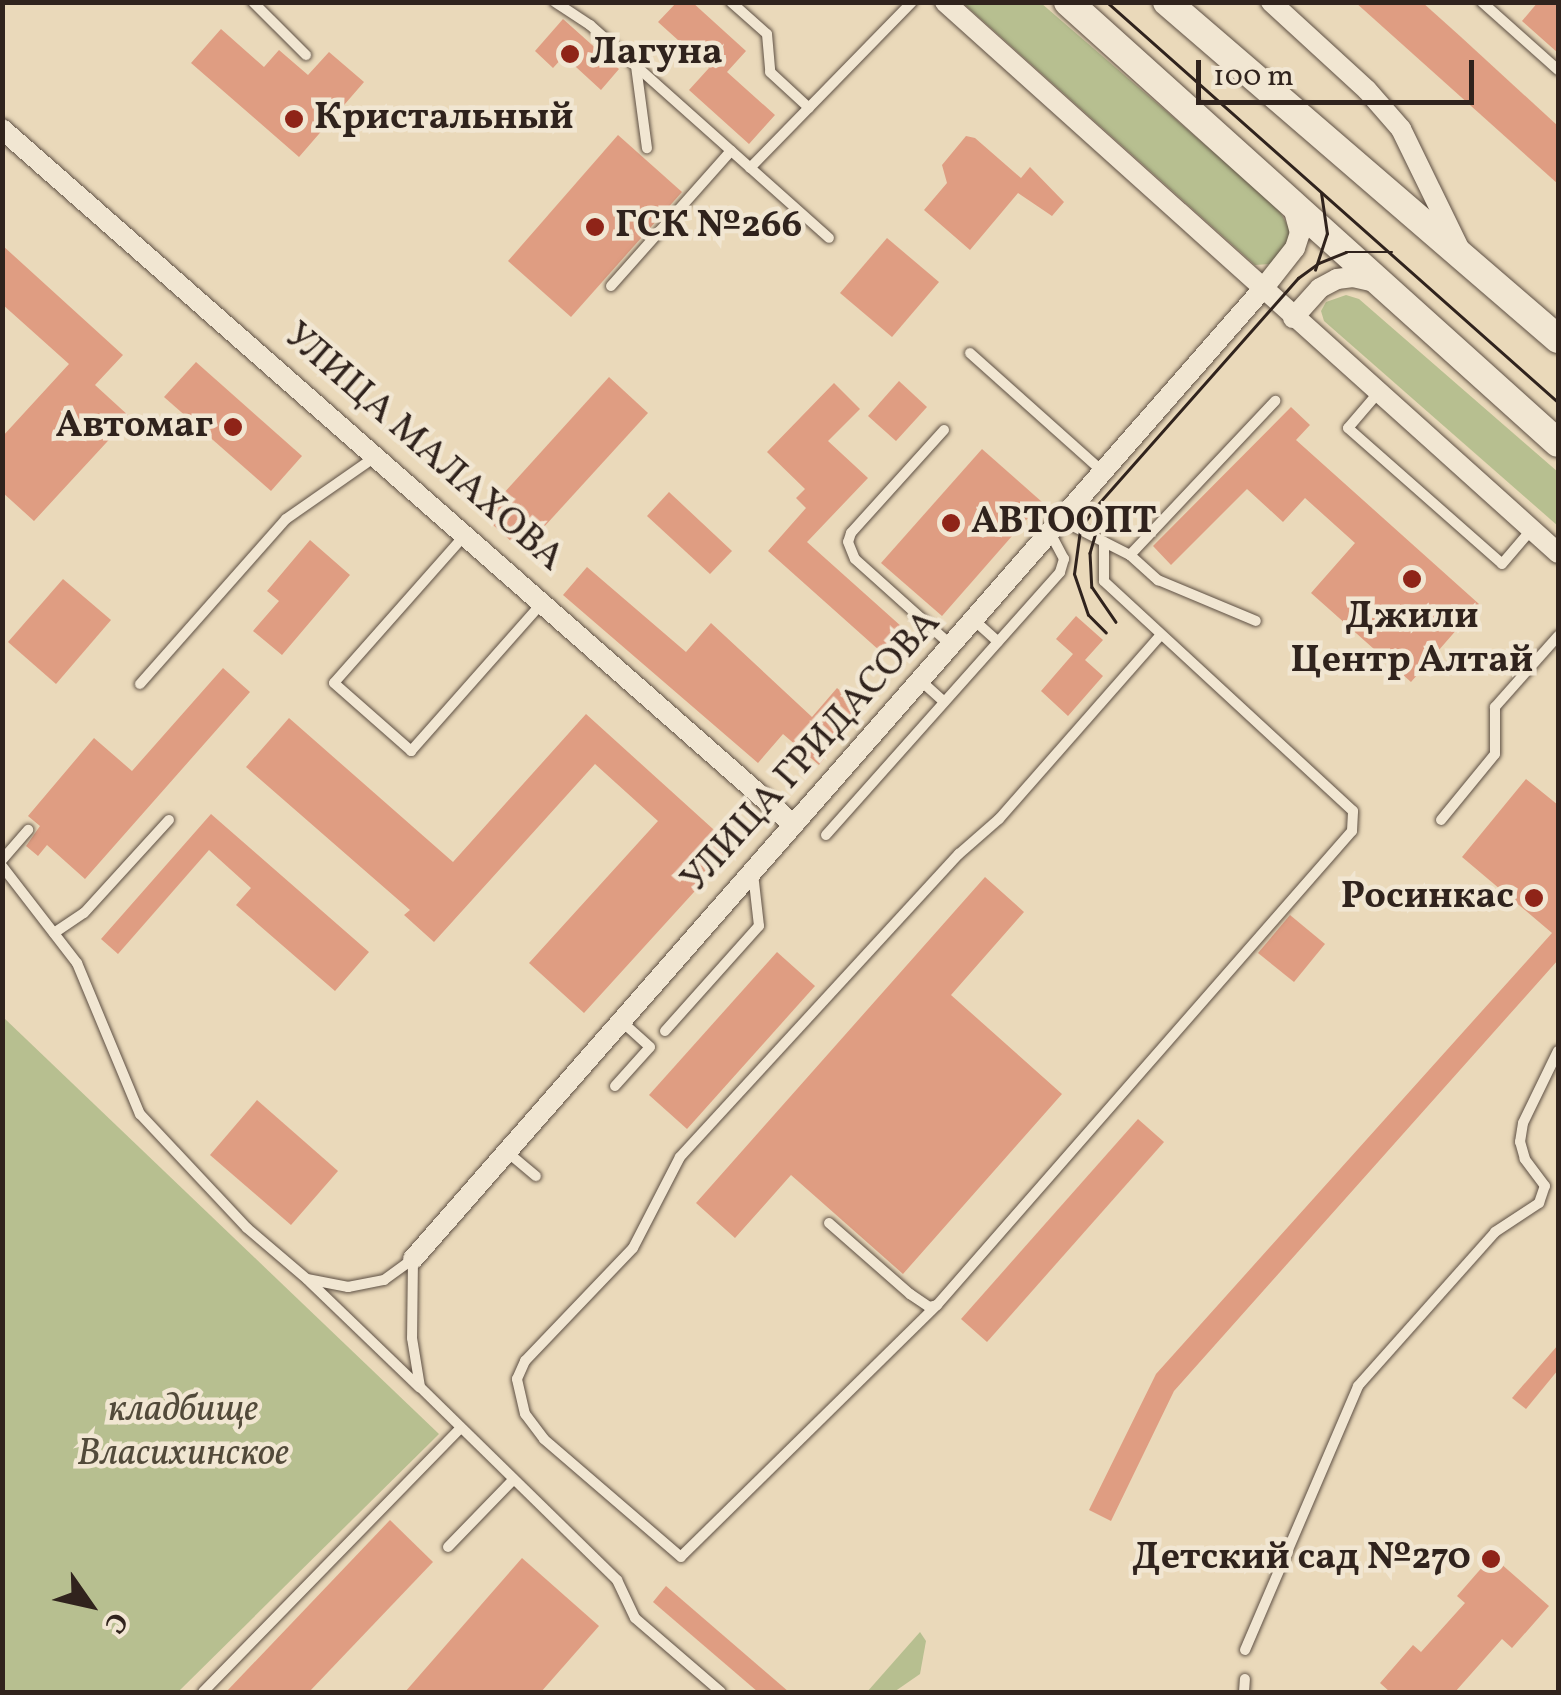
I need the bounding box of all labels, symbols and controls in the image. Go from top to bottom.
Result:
place label: Лагуна [590,31,723,77]
scale bar [1201,40,1478,102]
marker: Лагуна [559,43,581,65]
text: 100 m [1213,56,1294,98]
place label: Кристальный [314,96,574,142]
marker: Кристальный [283,108,305,130]
place label: ГСК №266 [615,204,802,250]
marker: ГСК №266 [584,216,606,238]
street label: УЛИЦА МАЛАХОВА [274,314,572,582]
place label: Автомаг [56,404,213,450]
marker: Автомаг [222,416,244,438]
place label: АВТООПТ [971,500,1157,546]
marker: АВТООПТ [940,512,962,534]
marker: Джили Центр Алтай [1401,568,1423,590]
place label: Джили Центр Алтай [1290,595,1534,684]
street label: УЛИЦА ГРИДАСОВА [673,601,951,903]
place label: Росинкас [1341,875,1514,921]
marker: Росинкас [1523,887,1545,909]
park label: кладбище Власихинское [77,1388,289,1478]
place label: Детский сад №270 [1132,1536,1471,1582]
marker: Детский сад №270 [1480,1548,1502,1570]
north arrow [40,1555,140,1655]
text: С [94,1604,136,1640]

